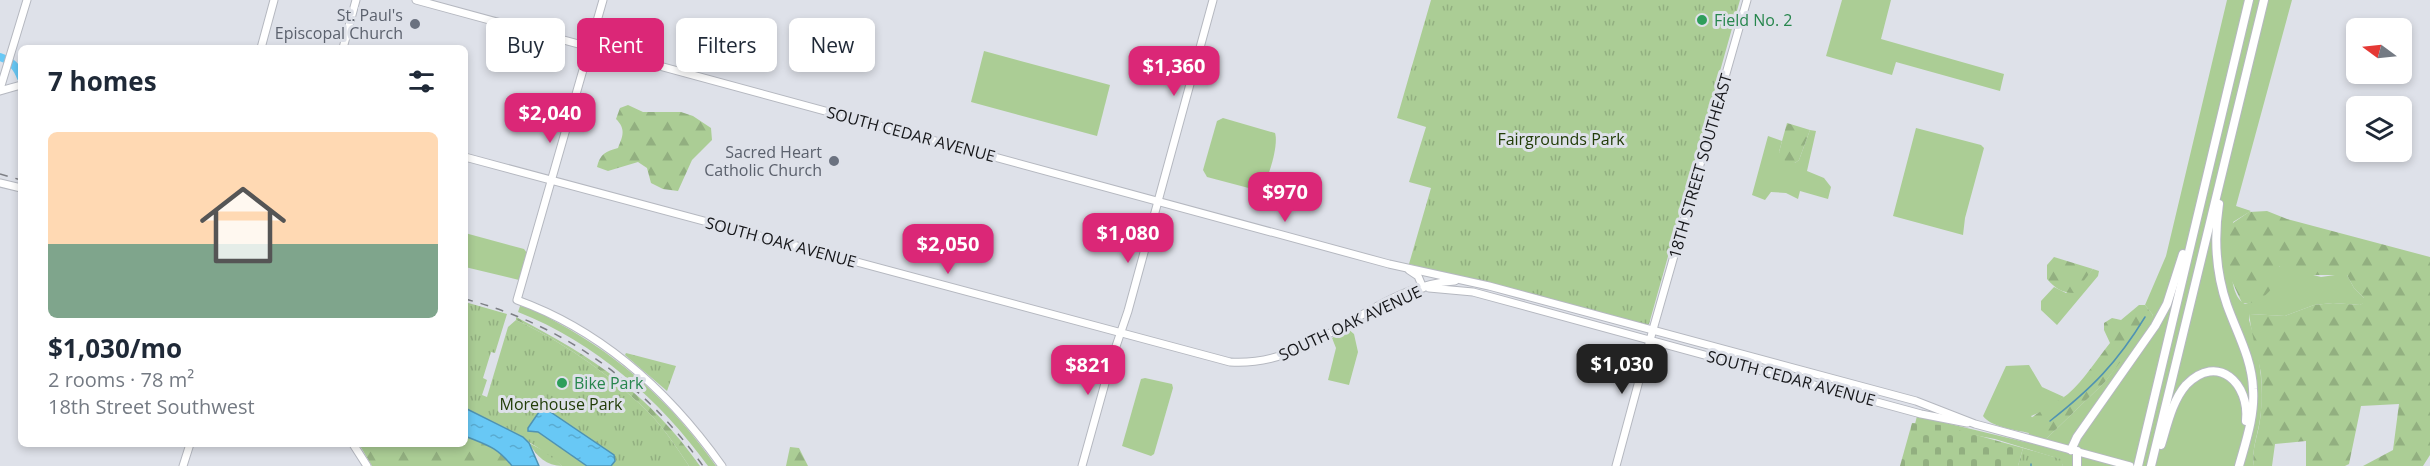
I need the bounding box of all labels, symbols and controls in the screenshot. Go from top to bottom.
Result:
place label: St. Paul's Episcopal Church [275,4,403,44]
place label: Field No. 2 [1714,9,1792,31]
marker: Field No. 2 [1695,13,1709,27]
marker: St. Paul's Episcopal Church [408,17,422,31]
chip: Buy [486,18,565,72]
chip: Rent [577,18,664,72]
chip: Filters [676,18,777,72]
chip: New [789,18,875,72]
north arrow [2346,18,2412,84]
map controls [2346,18,2412,162]
pin: $1,360 [1125,46,1223,97]
text: $1,360 [1143,52,1205,79]
text: 7 homes [48,63,157,99]
icon: filters [405,65,438,98]
street label: 18TH STREET SOUTHEAST [1663,71,1737,261]
pin: $2,040 [501,93,599,144]
button: layers [2346,96,2412,162]
text: $2,040 [519,99,581,126]
street label: SOUTH CEDAR AVENUE [824,101,998,167]
park label: Fairgrounds Park [1497,128,1625,150]
place label: Sacred Heart Catholic Church [704,141,822,181]
marker: Sacred Heart Catholic Church [827,154,841,168]
icon: home [189,171,297,279]
pin: $970 [1249,172,1321,223]
text: $970 [1262,178,1308,205]
street label: SOUTH OAK AVENUE [703,211,859,273]
pin: $1,080 [1079,213,1177,264]
text: $1,080 [1097,219,1159,246]
pin: $2,050 [899,224,997,275]
text: $2,050 [917,230,979,257]
street label: SOUTH OAK AVENUE [1275,280,1425,366]
text: $1,030/mo [48,330,182,366]
pin: $1,030 [1573,344,1671,395]
pin: $821 [1052,345,1124,396]
street label: SOUTH CEDAR AVENUE [1704,345,1878,411]
text: $1,030 [1591,350,1653,377]
text: $821 [1065,351,1111,378]
text: 2 rooms · 78 m² [48,366,194,393]
place label: Bike Park [574,372,644,394]
marker: Bike Park [555,376,569,390]
text: 18th Street Southwest [48,393,255,420]
park label: Morehouse Park [499,393,623,415]

